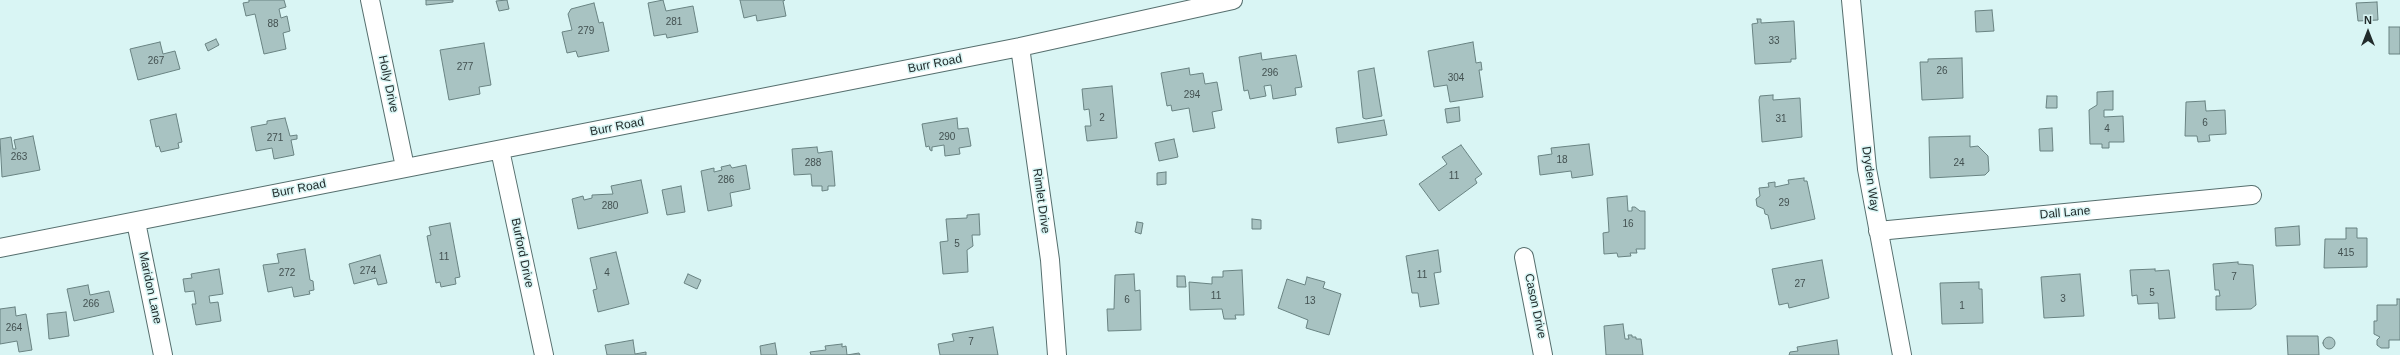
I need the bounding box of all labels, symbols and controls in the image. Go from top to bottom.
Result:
north arrow [2348,12,2388,52]
text: N [2364,14,2372,26]
house number: 281 [666,16,682,28]
house number: 88 [267,18,279,30]
house number: 279 [578,25,594,37]
house number: 33 [1768,35,1780,47]
street label: Burr Road [907,52,963,76]
street label: Holly Drive [375,54,401,114]
house number: 267 [148,55,164,67]
house number: 277 [457,61,473,73]
house number: 26 [1936,65,1948,77]
house number: 296 [1262,67,1278,79]
house number: 304 [1448,72,1464,84]
house number: 294 [1184,89,1200,101]
house number: 2 [1099,112,1105,124]
house number: 31 [1775,113,1787,125]
street label: Burr Road [589,115,645,139]
house number: 6 [2202,117,2208,129]
house number: 4 [2104,123,2110,135]
house number: 290 [939,131,955,143]
house number: 271 [267,132,283,144]
street label: Dryden Way [1858,146,1882,212]
house number: 263 [11,151,27,163]
house number: 18 [1556,154,1568,166]
house number: 288 [805,157,821,169]
house number: 24 [1953,157,1965,169]
street label: Rimlet Drive [1029,168,1053,234]
house number: 11 [1449,170,1459,182]
house number: 286 [718,174,734,186]
street label: Burr Road [271,177,327,201]
house number: 29 [1778,197,1790,209]
house number: 280 [602,200,618,212]
street label: Dall Lane [2039,204,2091,222]
street label: Burford Drive [508,217,536,289]
house number: 16 [1622,218,1634,230]
house number: 5 [954,238,960,250]
house number: 415 [2338,247,2354,259]
street label: Maridon Lane [135,251,165,325]
house number: 11 [439,251,449,263]
house number: 274 [360,265,376,277]
house number: 272 [279,267,295,279]
house number: 4 [604,267,610,279]
house number: 11 [1417,269,1427,281]
house number: 7 [2231,271,2237,283]
street label: Cason Drive [1521,272,1549,340]
house number: 27 [1794,278,1806,290]
house number: 5 [2149,287,2155,299]
house number: 11 [1211,290,1221,302]
house number: 3 [2060,293,2066,305]
house number: 6 [1124,294,1130,306]
house number: 13 [1304,295,1316,307]
house number: 266 [83,298,99,310]
house number: 1 [1959,300,1965,312]
house number: 264 [6,322,22,334]
house number: 7 [968,336,974,348]

